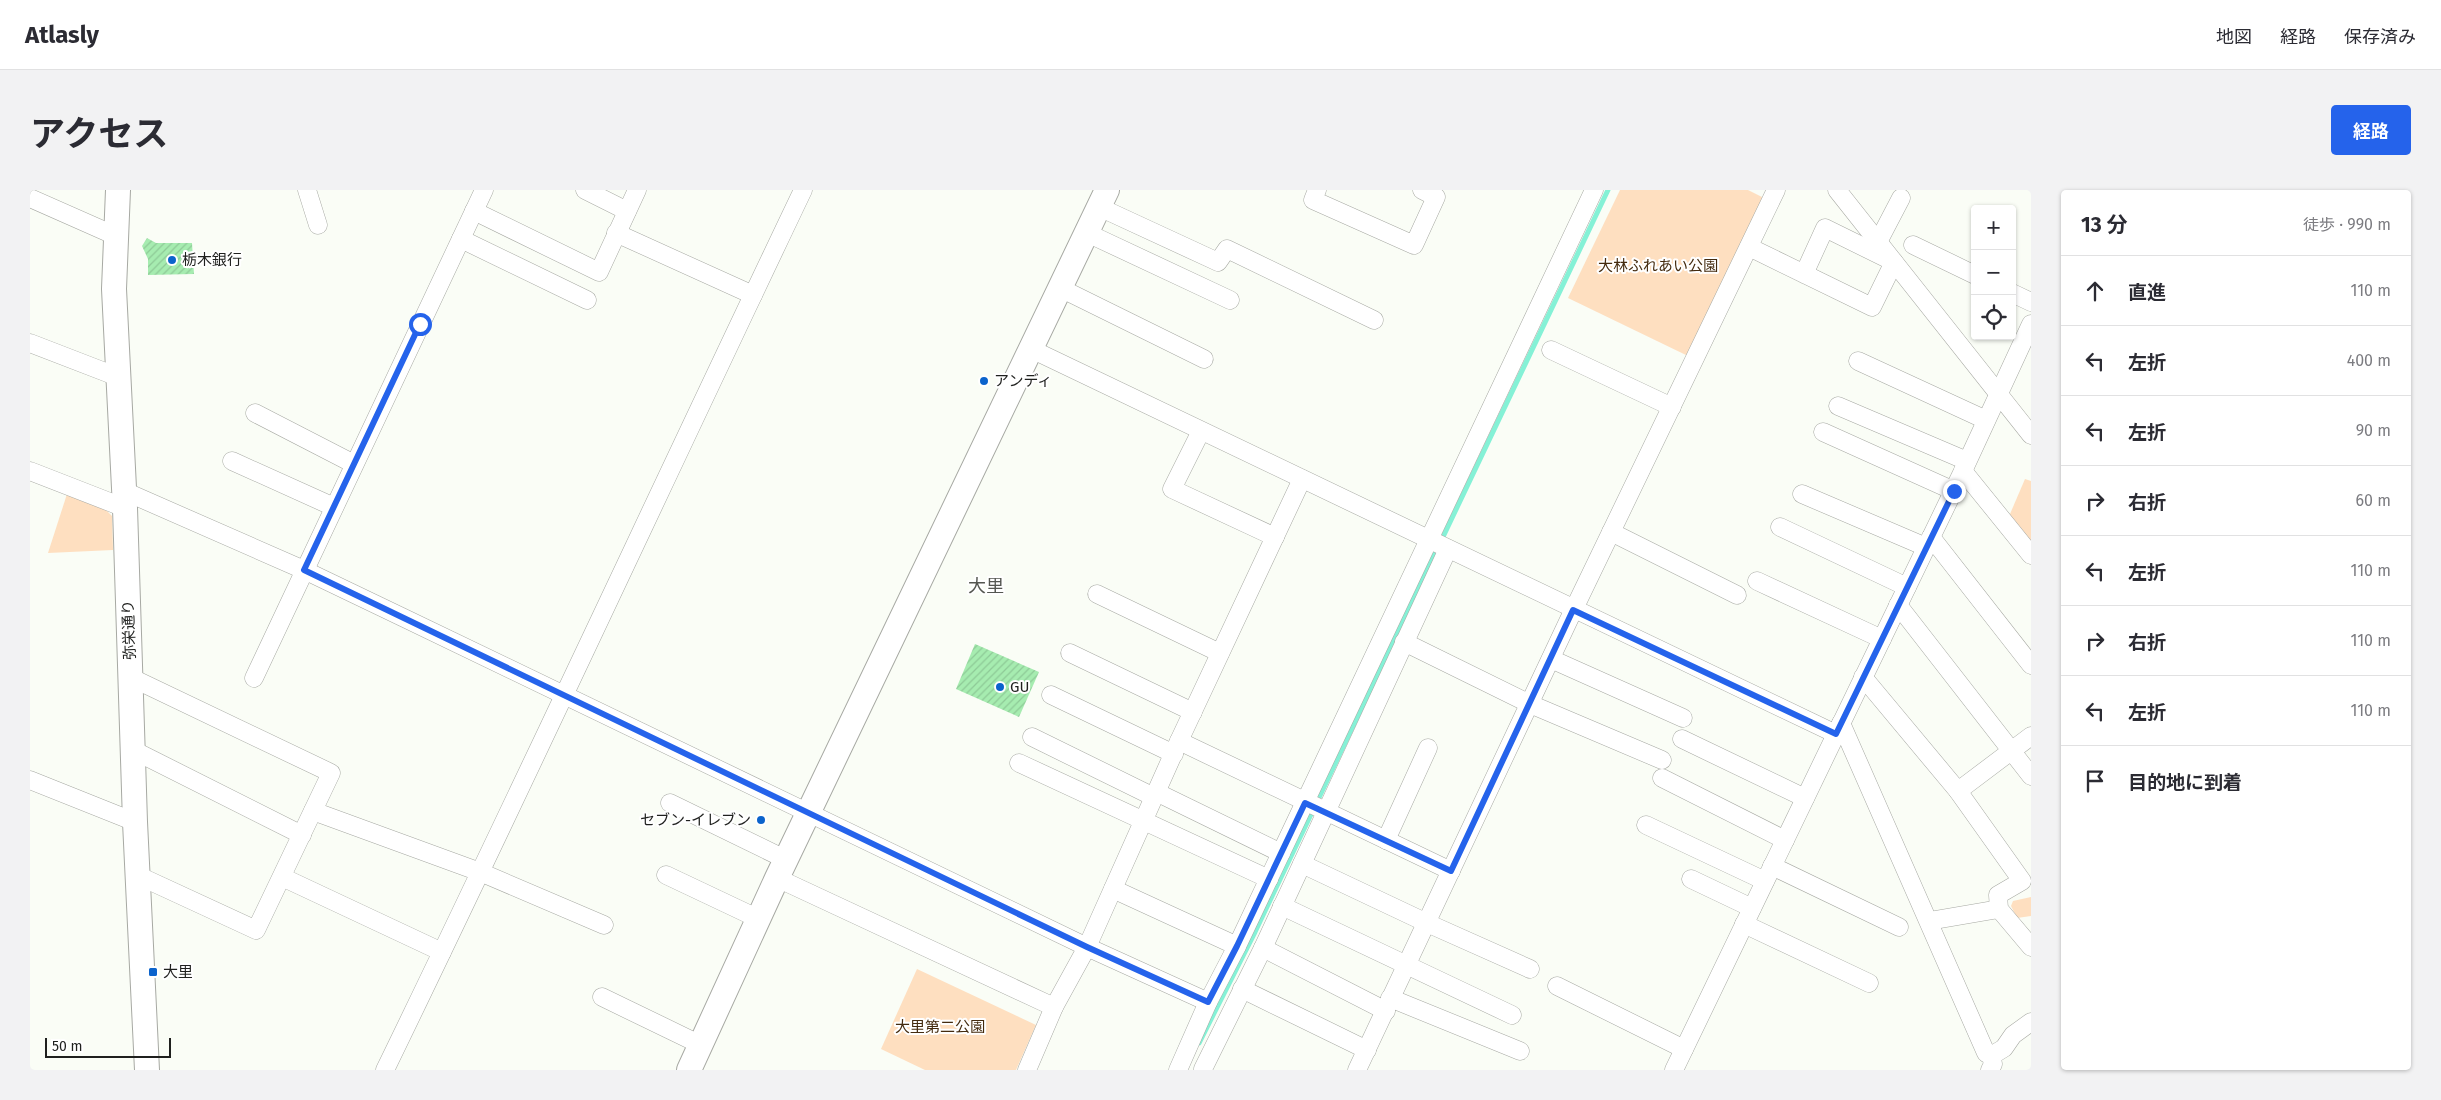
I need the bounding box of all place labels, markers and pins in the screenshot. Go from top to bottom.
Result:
place label: 栃木銀行 [182,251,242,269]
marker: 栃木銀行 [166,254,178,266]
place label: アンディ [994,372,1052,390]
marker: アンディ [978,375,990,387]
place label: GU [1010,678,1029,696]
marker: GU [994,681,1006,693]
place label: セブン-イレブン [640,811,751,829]
marker: セブン-イレブン [755,814,767,826]
place label: 大里 [163,963,193,981]
marker: 大里 [147,966,159,978]

